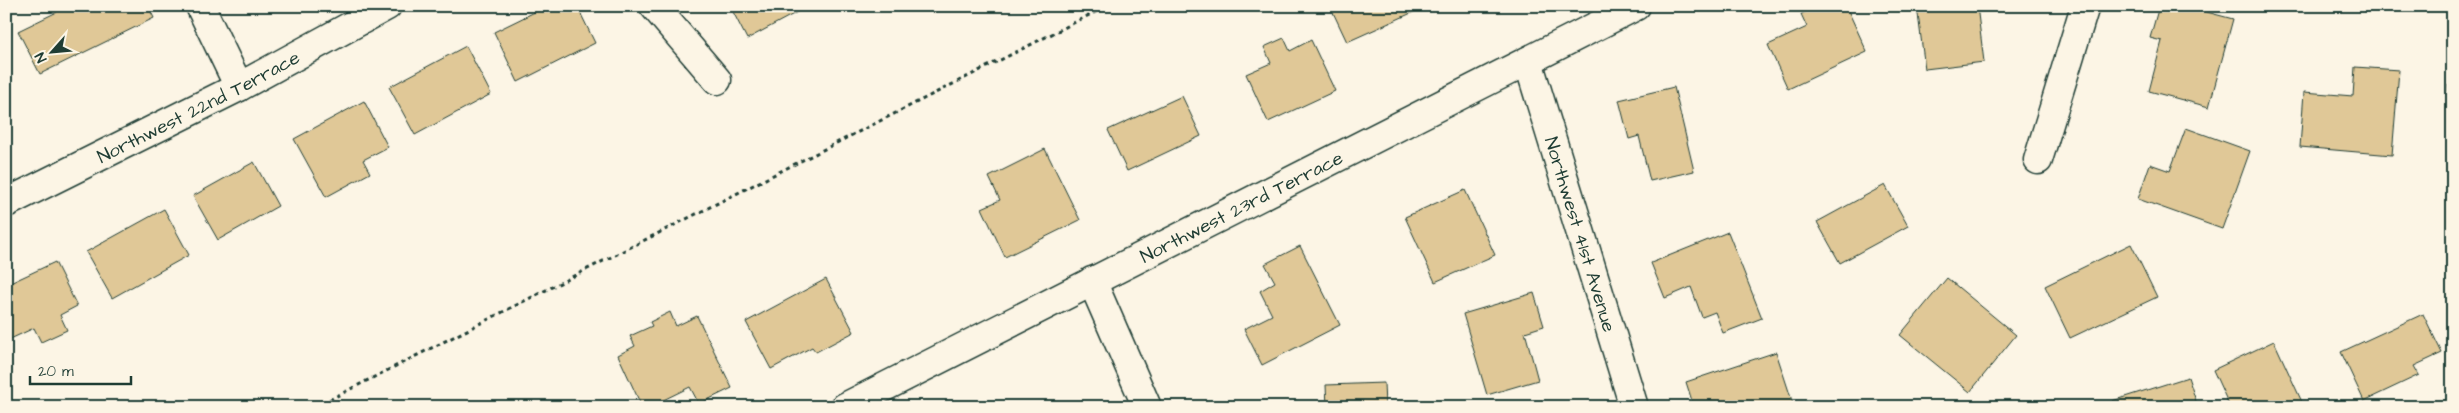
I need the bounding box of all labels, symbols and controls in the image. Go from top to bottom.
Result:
north arrow [28,28,78,78]
street label: Northwest 22nd Terrace [93,44,305,171]
text: N [30,49,52,66]
street label: Northwest 41st Avenue [1537,134,1622,335]
street label: Northwest 23rd Terrace [1136,145,1348,270]
scale bar [30,353,131,385]
text: 20 m [38,361,74,382]

